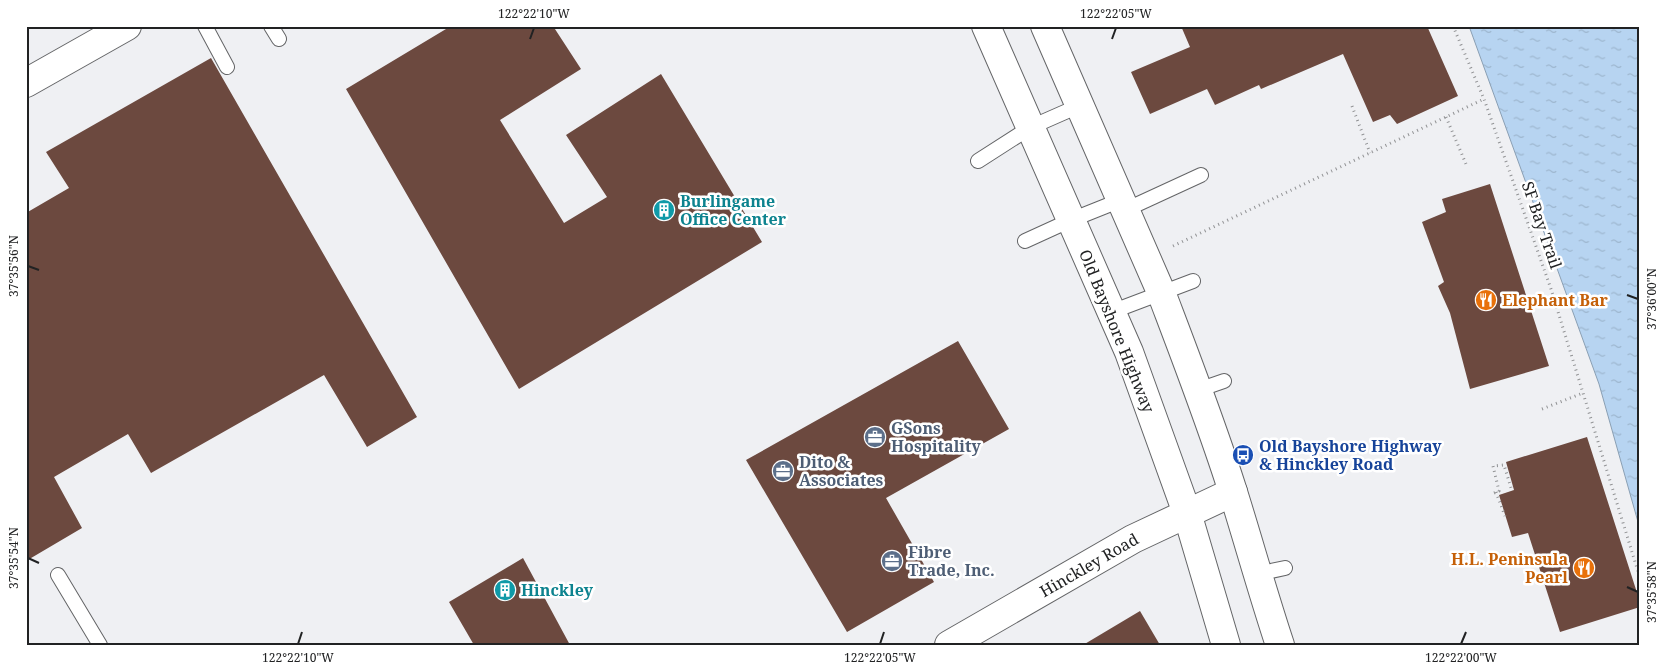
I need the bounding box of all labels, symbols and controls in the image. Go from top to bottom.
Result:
text: 122°22'10"W [498,5,570,22]
text: 122°22'05"W [1080,5,1152,22]
street label: SF Bay Trail [1517,179,1567,272]
place label: Burlingame Office Center [680,190,787,230]
building icon: Burlingame Office Center [652,198,676,222]
text: 37°35'56"N [5,235,22,297]
street label: Old Bayshore Highway [1074,246,1160,417]
text: 37°36'00"N [1643,268,1660,330]
restaurant icon: Elephant Bar [1474,288,1498,312]
place label: Elephant Bar [1502,289,1608,311]
place label: GSons Hospitality [891,417,981,457]
office icon: GSons Hospitality [863,425,887,449]
place label: Old Bayshore Highway & Hinckley Road [1259,435,1442,475]
bus stop icon: Old Bayshore Highway & Hinckley Road [1231,443,1255,467]
place label: Dito & Associates [799,451,884,491]
office icon: Dito & Associates [771,459,795,483]
text: 37°35'54"N [5,527,22,589]
street label: Hinckley Road [1036,528,1143,602]
place label: Fibre Trade, Inc. [908,541,995,581]
place label: H.L. Peninsula Pearl [1451,548,1568,588]
office icon: Fibre Trade, Inc. [880,549,904,573]
restaurant icon: H.L. Peninsula Pearl [1572,556,1596,580]
text: 37°35'58"N [1643,561,1660,623]
building icon: Hinckley [493,578,517,602]
place label: Hinckley [521,579,594,601]
text: 122°22'10"W [262,649,334,666]
text: 122°22'05"W [844,649,916,666]
text: 122°22'00"W [1425,649,1497,666]

